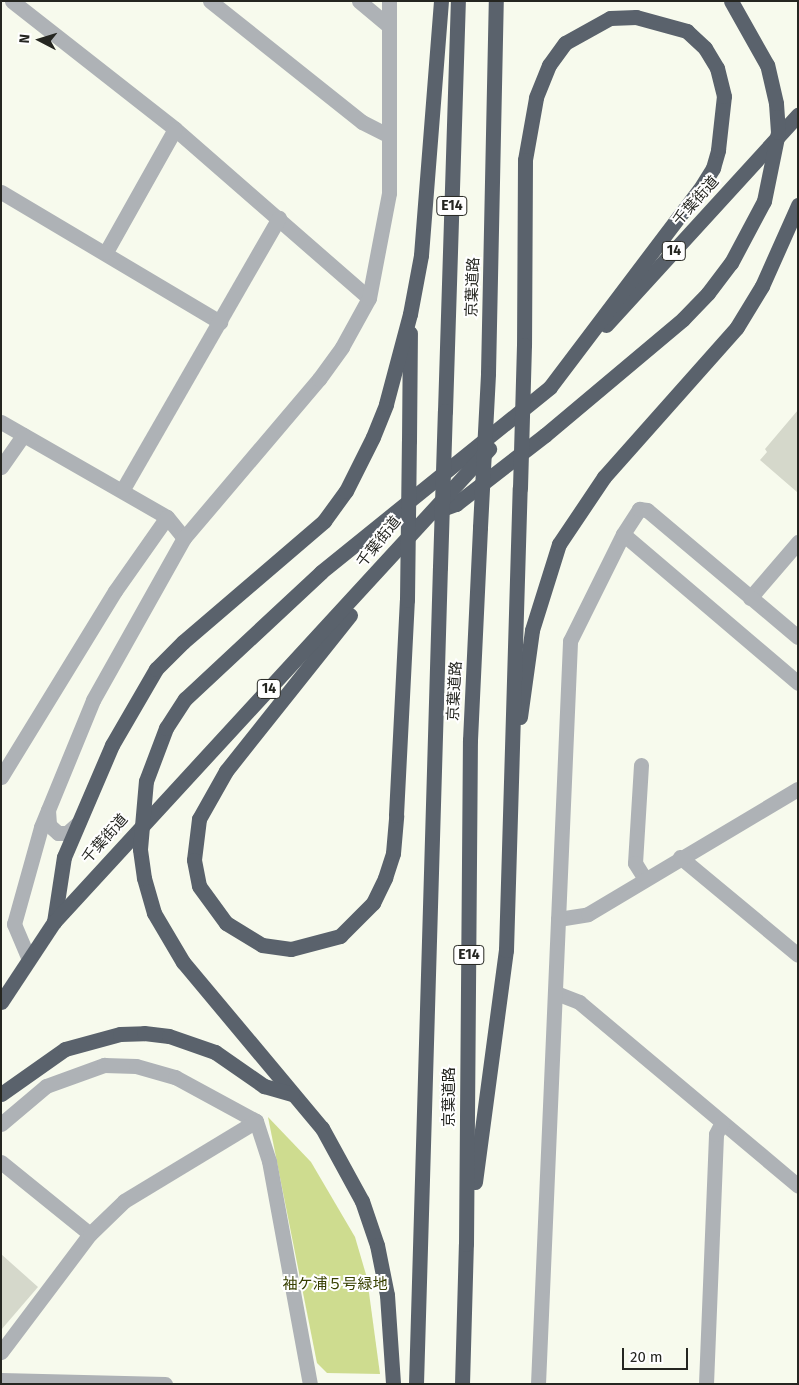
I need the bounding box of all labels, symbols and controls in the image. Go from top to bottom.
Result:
north arrow [15,15,65,65]
text: N [16,33,33,44]
street label: 千葉街道 [669,173,723,229]
road number: E14 [436,195,468,218]
road number: 14 [662,240,686,262]
street label: 京葉道路 [463,257,483,317]
street label: 千葉街道 [353,513,405,571]
street label: 京葉道路 [444,661,466,721]
road number: 14 [256,678,282,701]
street label: 千葉街道 [78,811,132,867]
road number: E14 [453,944,485,966]
street label: 京葉道路 [441,1067,459,1127]
park label: 袖ケ浦５号緑地 [283,1276,387,1294]
scale bar [624,1338,690,1370]
text: 20 m [630,1348,663,1366]

